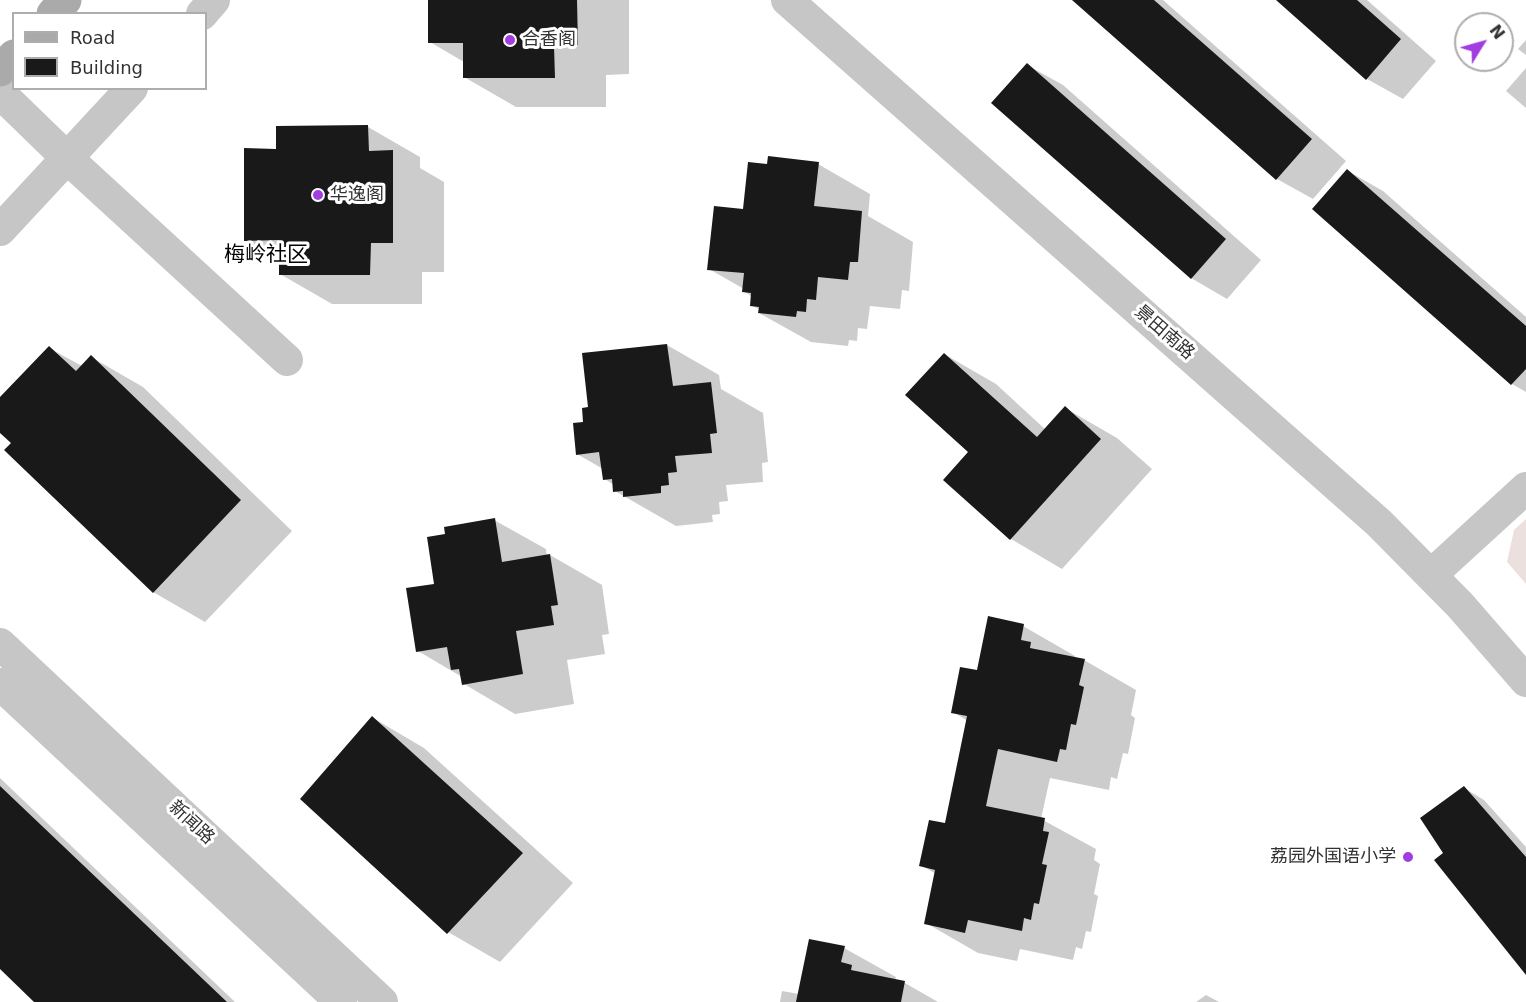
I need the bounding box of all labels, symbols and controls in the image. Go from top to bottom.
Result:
legend [12,12,207,90]
north arrow [1454,12,1514,72]
text: N [1486,21,1509,43]
text: Road [70,27,115,48]
place label: 合香阁 [522,29,576,51]
marker: 合香阁 [503,33,517,47]
text: Building [70,57,143,78]
place label: 华逸阁 [330,184,384,206]
marker: 华逸阁 [311,188,325,202]
district label: 梅岭社区 [224,243,308,269]
street label: 景田南路 [1130,301,1198,365]
street label: 新闻路 [164,797,218,849]
place label: 荔园外国语小学 [1270,846,1396,868]
marker: 荔园外国语小学 [1401,850,1415,864]

